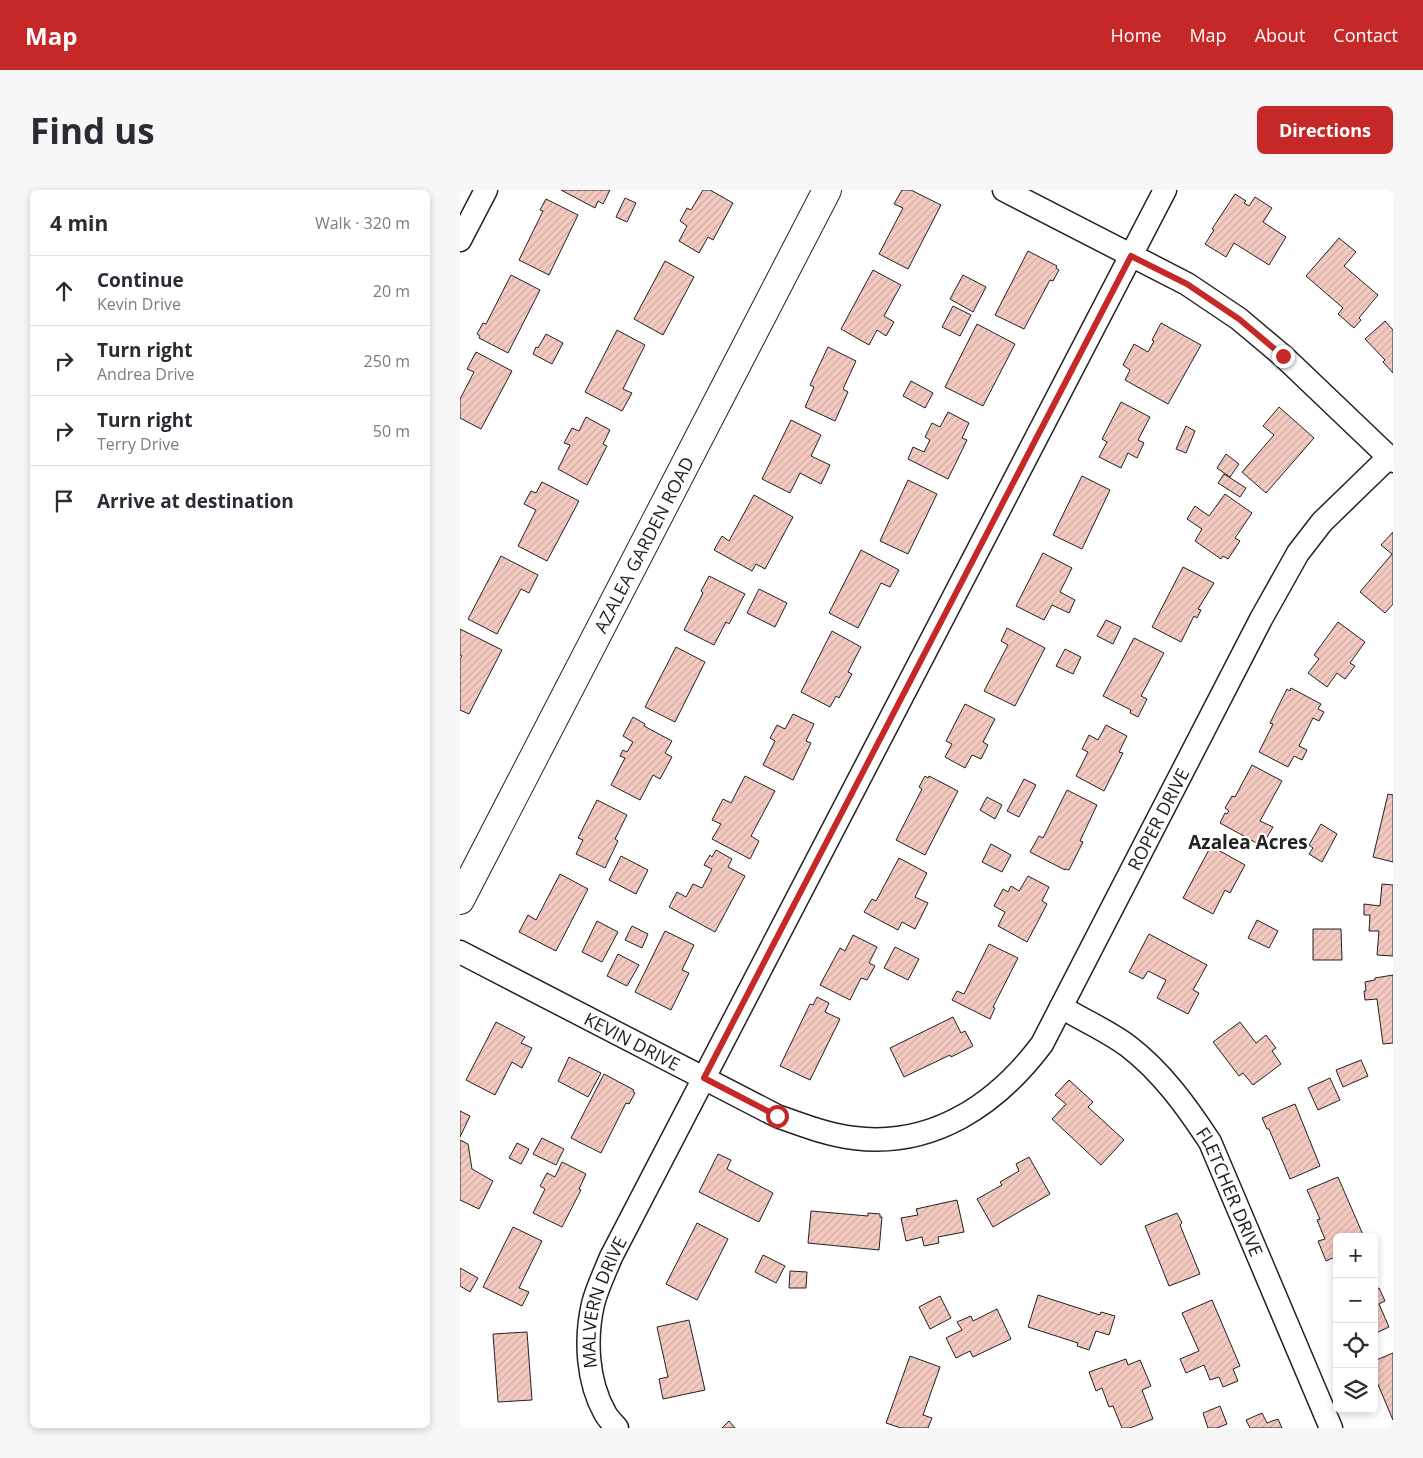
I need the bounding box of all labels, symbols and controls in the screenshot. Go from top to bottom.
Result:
text: Map [25,19,77,52]
text: Home [1111,23,1161,47]
text: Map [1189,23,1227,47]
text: About [1255,23,1305,47]
text: Contact [1333,23,1398,47]
button: Directions [1257,106,1393,154]
text: Find us [30,107,155,154]
text: 4 min [50,209,108,237]
text: Walk · 320 m [315,212,410,234]
text: Continue [97,267,184,293]
icon: ahead [50,277,78,305]
text: 20 m [373,280,410,302]
text: Kevin Drive [97,293,181,315]
text: Turn right [97,337,192,363]
route end [1272,345,1295,368]
icon: right [50,347,78,375]
text: 250 m [364,350,410,372]
text: Andrea Drive [97,363,194,385]
text: Turn right [97,407,192,433]
icon: right [50,417,78,445]
text: 50 m [373,420,410,442]
text: Terry Drive [97,433,179,455]
street label: AZALEA GARDEN ROAD [588,452,699,637]
icon: arrive [50,487,78,515]
text: Arrive at destination [97,488,294,514]
street label: ROPER DRIVE [1122,764,1194,874]
district label: Azalea Acres [1188,829,1308,855]
street label: KEVIN DRIVE [580,1006,684,1076]
route start [766,1105,789,1128]
street label: FLETCHER DRIVE [1191,1122,1269,1260]
street label: MALVERN DRIVE [576,1232,632,1370]
map controls [1333,1233,1378,1413]
button: + [1333,1233,1378,1278]
button: − [1333,1278,1378,1323]
button: locate [1333,1323,1378,1368]
button: layers [1333,1368,1378,1413]

